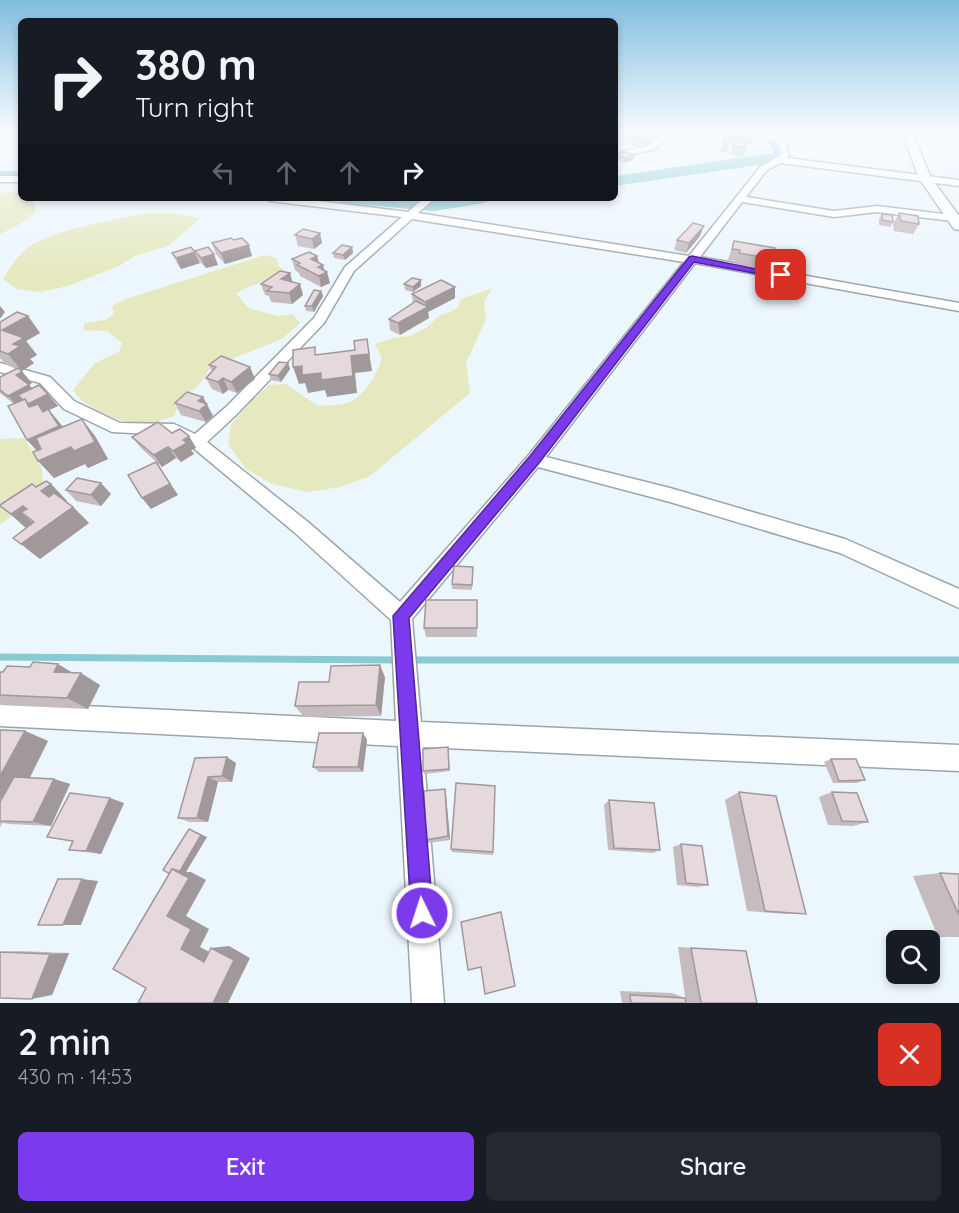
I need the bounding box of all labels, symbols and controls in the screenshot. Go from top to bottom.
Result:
text: 380 m [135,38,257,91]
icon: right [36,42,114,120]
text: Turn right [135,90,254,124]
icon: left [207,156,240,189]
icon: ahead [270,156,303,189]
icon: ahead [333,156,366,189]
icon: right [396,156,429,189]
pin [755,249,806,300]
icon: arrive [764,258,797,291]
position arrow [390,881,454,945]
map controls [886,930,940,984]
button: search [886,930,940,984]
text: 2 min [18,1019,111,1064]
button: close [878,1023,941,1086]
text: 430 m · 14:53 [18,1064,132,1089]
button: Exit [18,1132,474,1201]
button: Share [486,1132,941,1201]

